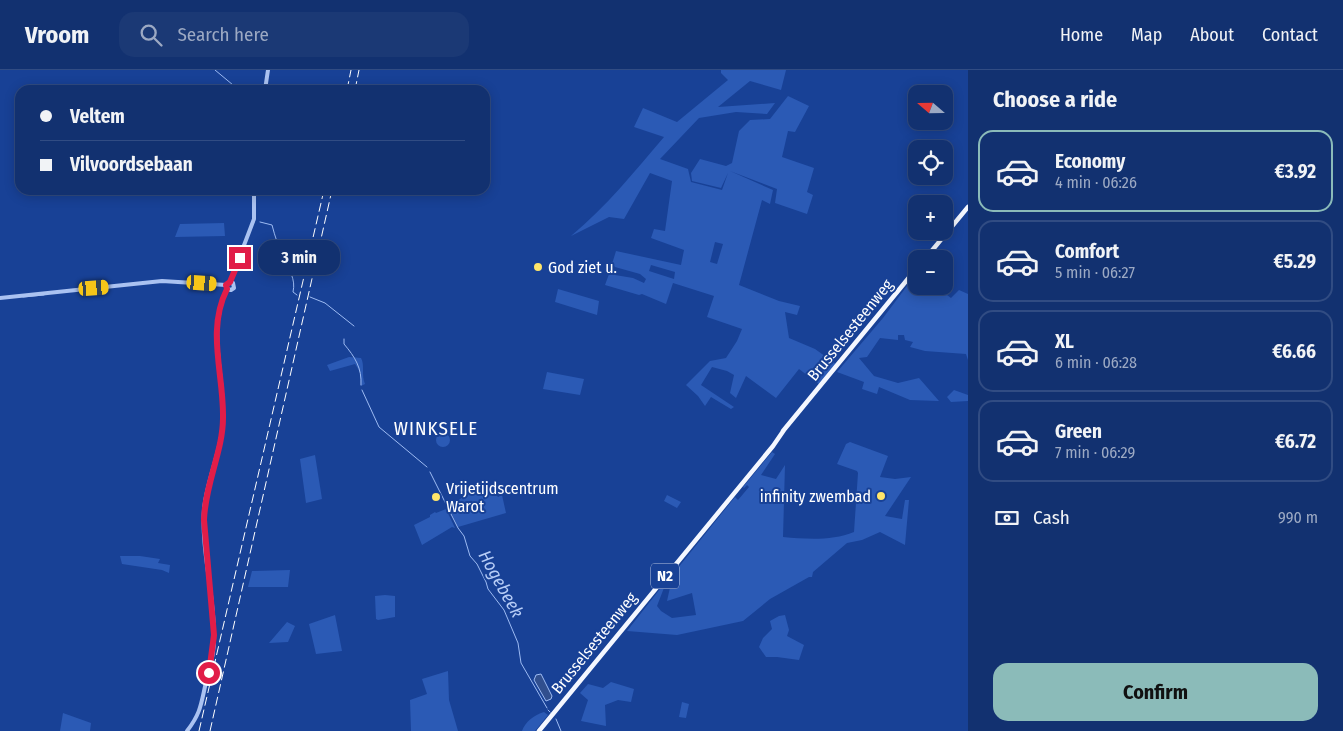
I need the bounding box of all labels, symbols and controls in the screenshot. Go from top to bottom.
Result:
search box [119,12,469,57]
text: Vroom [25,21,89,49]
icon: search [137,21,165,49]
text: Search here [177,23,269,46]
text: Home [1060,24,1103,46]
text: Map [1131,24,1162,46]
text: About [1190,24,1234,46]
text: Contact [1262,24,1318,46]
north arrow [908,85,952,130]
map controls [908,85,953,295]
text: Choose a ride [993,86,1117,113]
text: Veltem [70,105,125,128]
button: locate [908,140,953,185]
icon: car [995,149,1040,194]
text: Economy [1055,150,1125,173]
text: Vilvoordsebaan [70,153,193,176]
text: €3.92 [1275,160,1316,183]
text: 4 min · 06:26 [1055,173,1137,192]
button: + [908,195,953,240]
icon: car [995,239,1040,284]
callout: 3 min [258,240,340,276]
text: Comfort [1055,240,1119,263]
route end [229,247,251,269]
text: 3 min [281,248,317,267]
button: − [908,250,953,295]
text: €5.29 [1274,250,1316,273]
place label: God ziet u. [548,258,617,277]
marker: God ziet u. [532,261,544,273]
text: 5 min · 06:27 [1055,263,1135,282]
car [186,274,217,292]
street label: Brusselsesteenweg [803,275,897,385]
car [78,279,109,297]
icon: car [995,329,1040,374]
text: XL [1055,330,1074,353]
text: €6.66 [1272,340,1316,363]
text: 6 min · 06:28 [1055,353,1137,372]
district label: WINKSELE [394,417,478,440]
icon: car [995,419,1040,464]
text: Green [1055,420,1102,443]
text: €6.72 [1275,430,1316,453]
text: 7 min · 06:29 [1055,443,1135,462]
place label: Vrijetijdscentrum Warot [446,479,559,516]
place label: infinity zwembad [760,487,871,506]
marker: infinity zwembad [875,490,887,502]
marker: Vrijetijdscentrum Warot [430,491,442,503]
icon: cash [993,504,1021,532]
text: Cash [1033,506,1070,529]
text: 990 m [1278,508,1318,527]
water label: Hogebeek [474,546,529,622]
road number: N2 [651,564,679,588]
street label: Brusselsesteenweg [547,588,641,698]
route start [198,662,220,684]
button: Confirm [993,663,1318,721]

